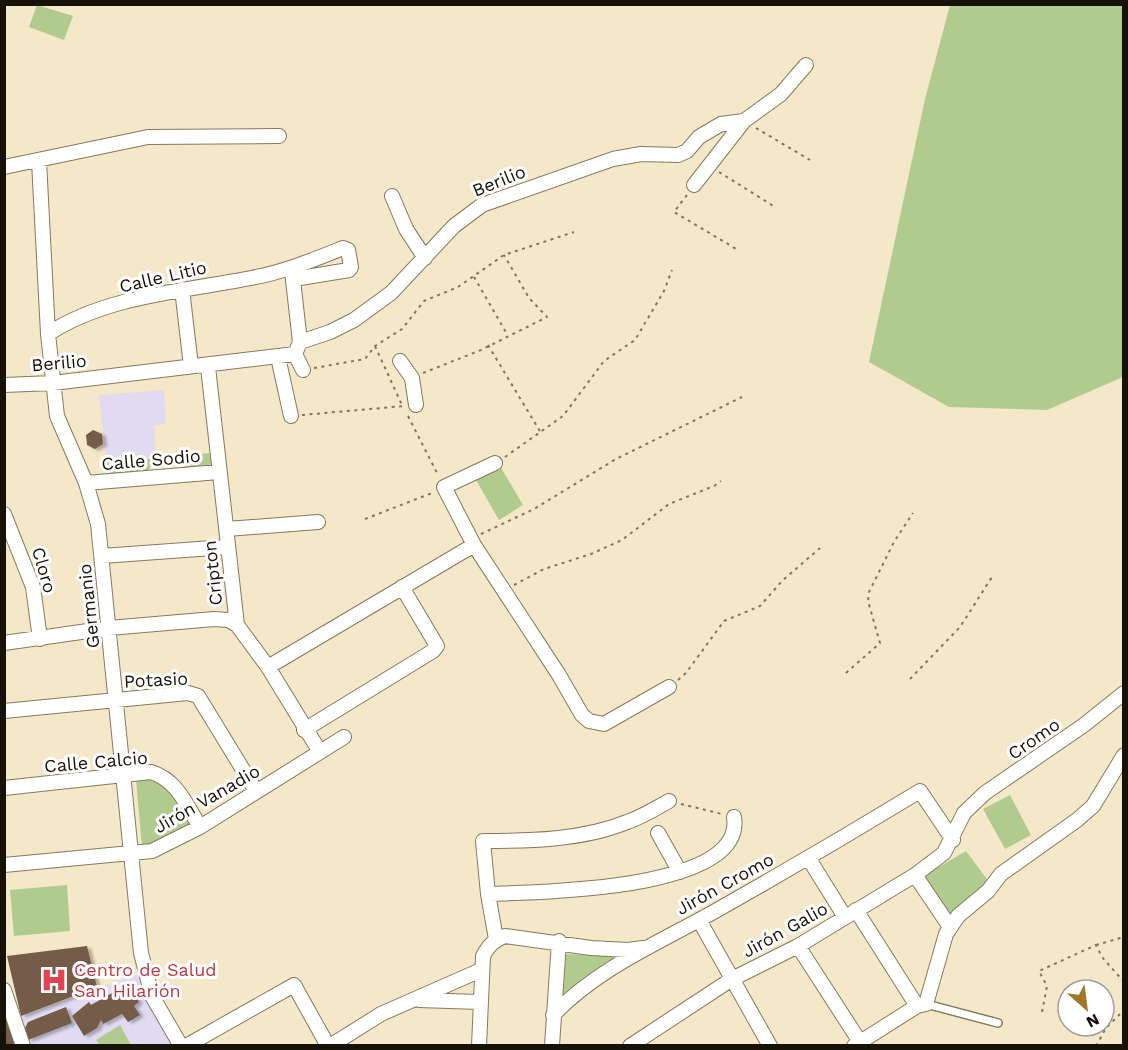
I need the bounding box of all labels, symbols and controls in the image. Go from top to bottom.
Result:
street label: Berilio [469,160,528,201]
street label: Calle Litio [117,256,208,297]
street label: Berilio [30,350,87,375]
street label: Calle Sodio [101,445,201,474]
street label: Cripton [199,540,226,607]
street label: Cloro [28,545,61,595]
street label: Germanio [74,563,103,649]
street label: Potasio [123,667,189,692]
street label: Cromo [1004,713,1064,764]
street label: Calle Calcio [43,747,149,776]
street label: Jirón Vanadio [150,760,263,837]
street label: Jirón Cromo [672,848,777,919]
street label: Jirón Galio [738,898,831,962]
place label: Centro de Salud San Hilarión [74,959,217,1001]
hospital icon: Centro de Salud San Hilarión [39,965,69,995]
north arrow [1056,978,1116,1038]
text: N [1083,1010,1103,1032]

